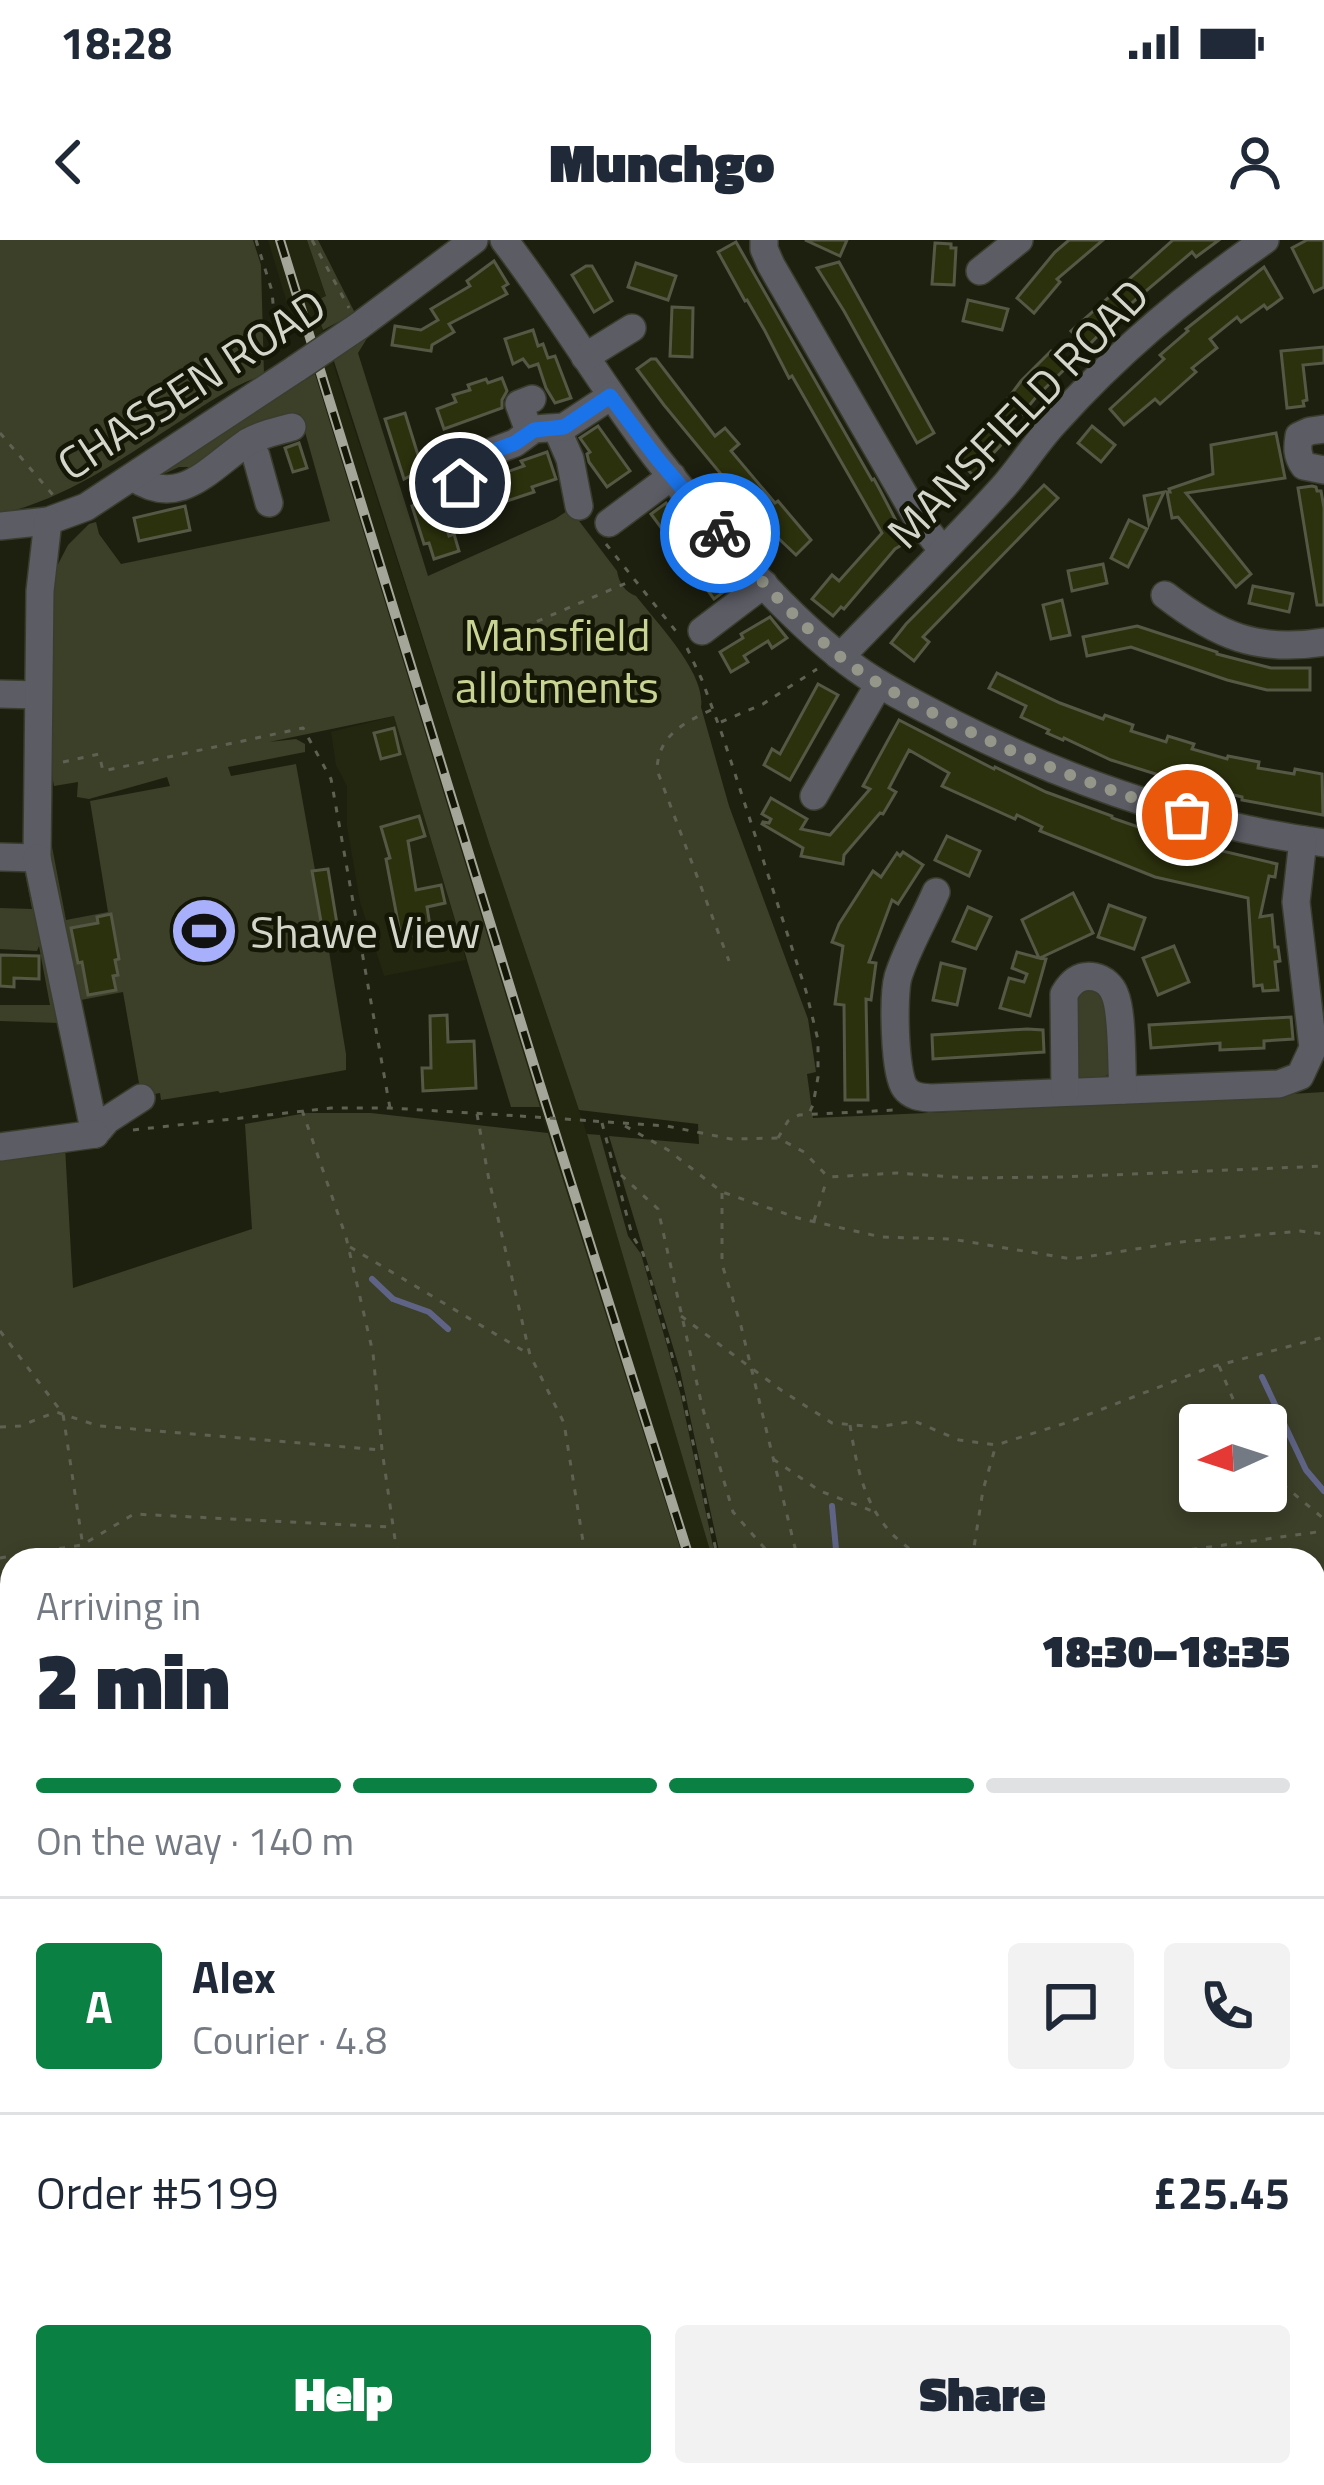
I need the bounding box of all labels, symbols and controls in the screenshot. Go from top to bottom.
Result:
text: 18:28 [60,8,172,76]
text: Munchgo [549,121,775,203]
icon: back [36,129,102,195]
icon: person [1222,129,1288,195]
street label: MANSFIELD ROAD [870,263,1164,563]
street label: CHASSEN ROAD [43,272,339,496]
pin [409,432,511,534]
icon: home [427,450,493,516]
courier [660,473,780,593]
icon: bike [687,500,753,566]
park label: Mansfield allotments [455,600,659,720]
pin [1136,764,1238,866]
icon: bag [1154,782,1220,848]
sports icon: Shawe View [169,896,239,966]
place label: Shawe View [250,897,481,965]
north arrow [1179,1404,1287,1512]
map controls [1179,1404,1287,1512]
text: Arriving in [36,1576,201,1635]
text: 18:30–18:35 [1041,1616,1290,1684]
text: 2 min [36,1621,230,1739]
text: On the way · 140 m [36,1811,354,1870]
text: Alex [192,1942,276,2010]
button: chat [1008,1943,1134,2069]
button: phone [1164,1943,1290,2069]
text: A [85,1972,113,2040]
text: Courier · 4.8 [192,2010,387,2069]
text: Order #5199 [36,2158,279,2226]
text: £25.45 [1152,2158,1290,2226]
button: Help [36,2325,651,2463]
button: Share [675,2325,1290,2463]

